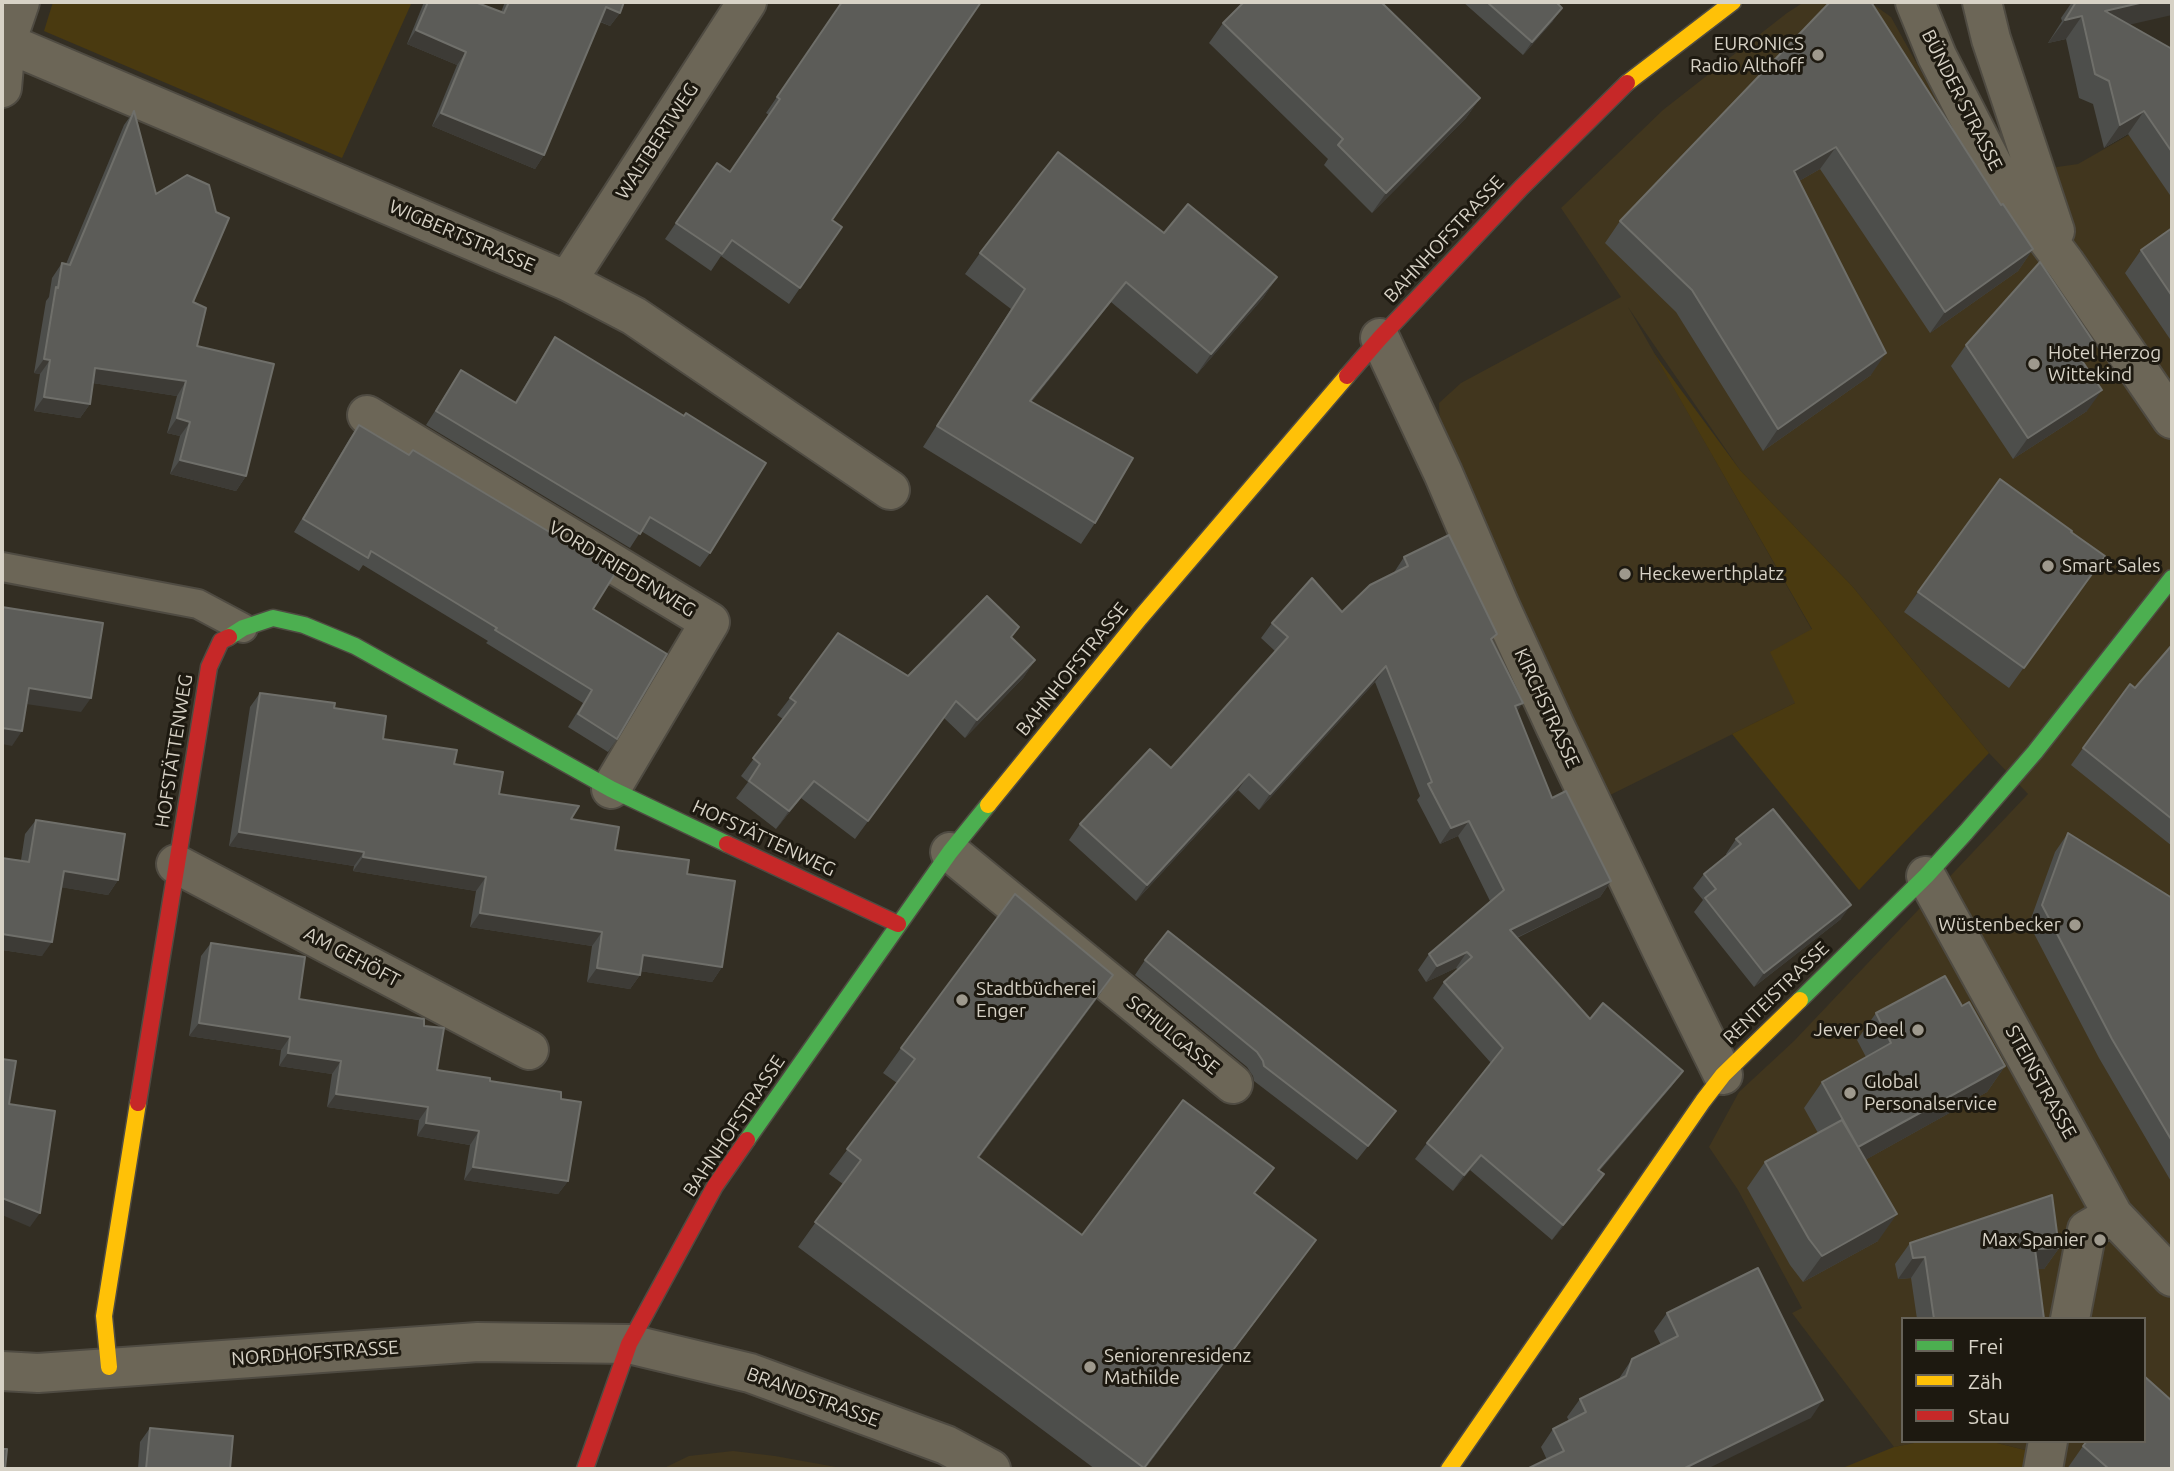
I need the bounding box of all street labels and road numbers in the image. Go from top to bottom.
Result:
street label: BÜNDER STRASSE [1917,26,2007,174]
street label: WALTBERTWEG [611,79,703,203]
street label: BAHNHOFSTRASSE [1379,171,1509,307]
street label: WIGBERTSTRASSE [386,195,538,277]
street label: VORDTRIEDENWEG [544,516,700,622]
street label: BAHNHOFSTRASSE [1011,598,1133,740]
street label: KIRCHSTRASSE [1509,645,1585,771]
street label: HOFSTÄTTENWEG [151,673,197,829]
street label: HOFSTÄTTENWEG [689,795,839,881]
street label: AM GEHÖFT [300,922,404,992]
street label: RENTEISTRASSE [1718,937,1834,1049]
street label: SCHULGASSE [1122,991,1224,1079]
street label: STEINSTRASSE [2001,1022,2081,1142]
street label: BAHNHOFSTRASSE [678,1051,790,1201]
street label: NORDHOFSTRASSE [231,1336,399,1370]
street label: BRANDSTRASSE [743,1362,883,1432]

